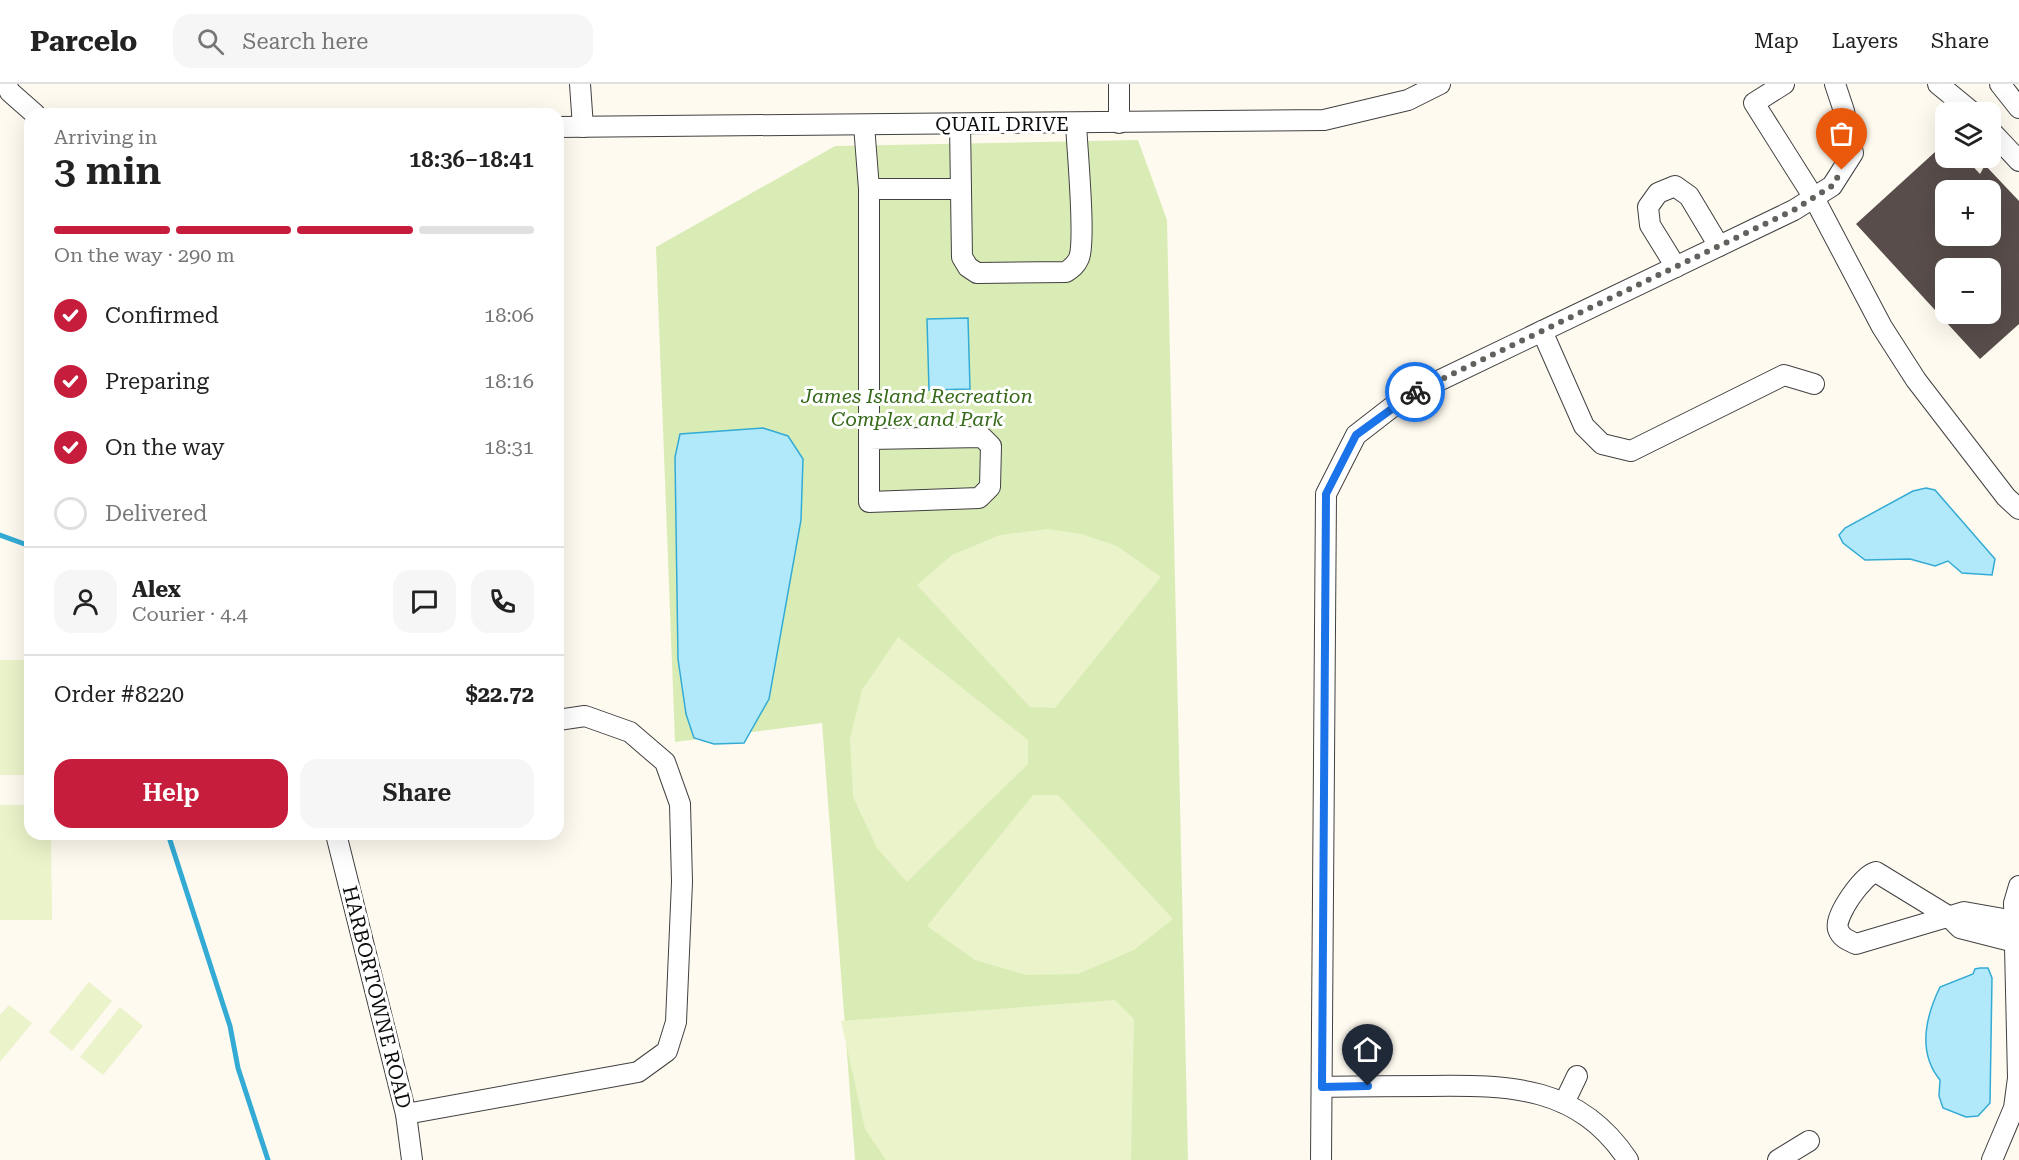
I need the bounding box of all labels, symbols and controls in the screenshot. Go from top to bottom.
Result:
search box [173,14,593,68]
text: Parcelo [30,25,137,58]
icon: search [194,25,227,58]
text: Search here [242,29,368,54]
text: Map [1754,29,1799,53]
text: Layers [1832,29,1898,53]
text: Share [1931,29,1989,53]
map controls [1935,102,2001,324]
button: layers [1935,102,2001,168]
pin [1816,108,1867,170]
street label: QUAIL DRIVE [935,112,1069,136]
icon: bag [1825,117,1858,150]
text: Arriving in [54,125,157,149]
text: 18:36–18:41 [409,147,534,172]
text: 3 min [54,148,161,194]
button: + [1935,180,2001,246]
text: On the way · 290 m [54,243,235,267]
button: − [1935,258,2001,324]
icon: check [54,299,87,332]
text: Confirmed [105,303,219,328]
text: 18:06 [484,303,534,327]
courier [1385,362,1445,422]
icon: check [54,365,87,398]
text: Preparing [105,369,209,394]
text: 18:16 [484,369,534,393]
icon: bike [1399,376,1432,409]
park label: James Island Recreation Complex and Park [800,384,1033,431]
icon: check [54,431,87,464]
text: On the way [105,435,225,460]
text: 18:31 [484,435,534,459]
text: Delivered [105,501,207,526]
button: person [54,570,117,633]
button: chat [393,570,456,633]
button: phone [471,570,534,633]
text: Alex [132,577,181,602]
text: Courier · 4.4 [132,602,248,626]
text: Order #8220 [54,682,184,707]
text: $22.72 [465,682,534,707]
button: Help [54,759,288,828]
button: Share [300,759,534,828]
street label: HARBORTOWNE ROAD [338,883,416,1111]
pin [1342,1024,1393,1086]
icon: home [1351,1033,1384,1066]

